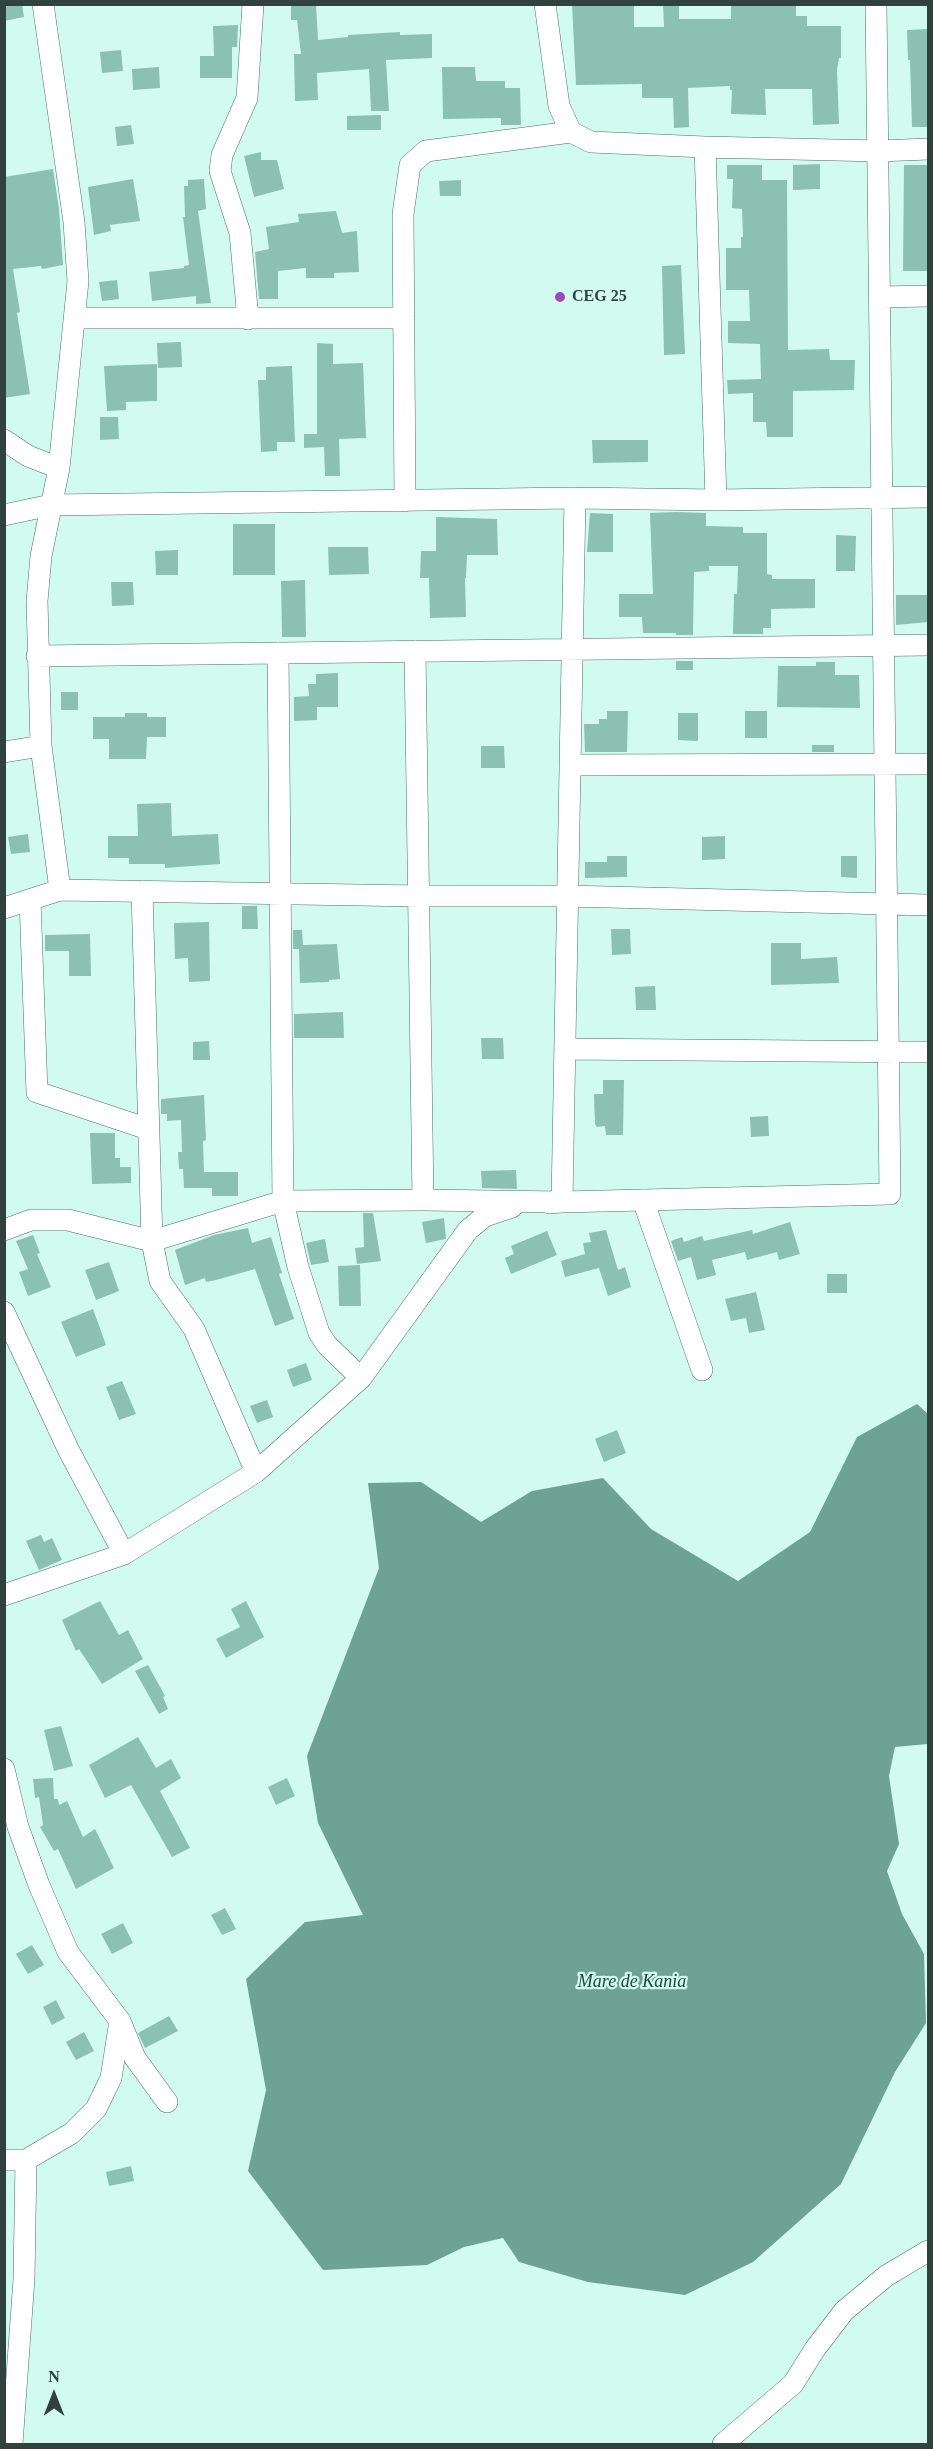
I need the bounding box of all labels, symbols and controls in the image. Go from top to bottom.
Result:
place label: CEG 25 [572,287,627,307]
marker: CEG 25 [553,290,567,304]
water label: Mare de Kania [578,1971,686,1993]
north arrow [24,2365,84,2425]
text: N [48,2368,60,2385]

